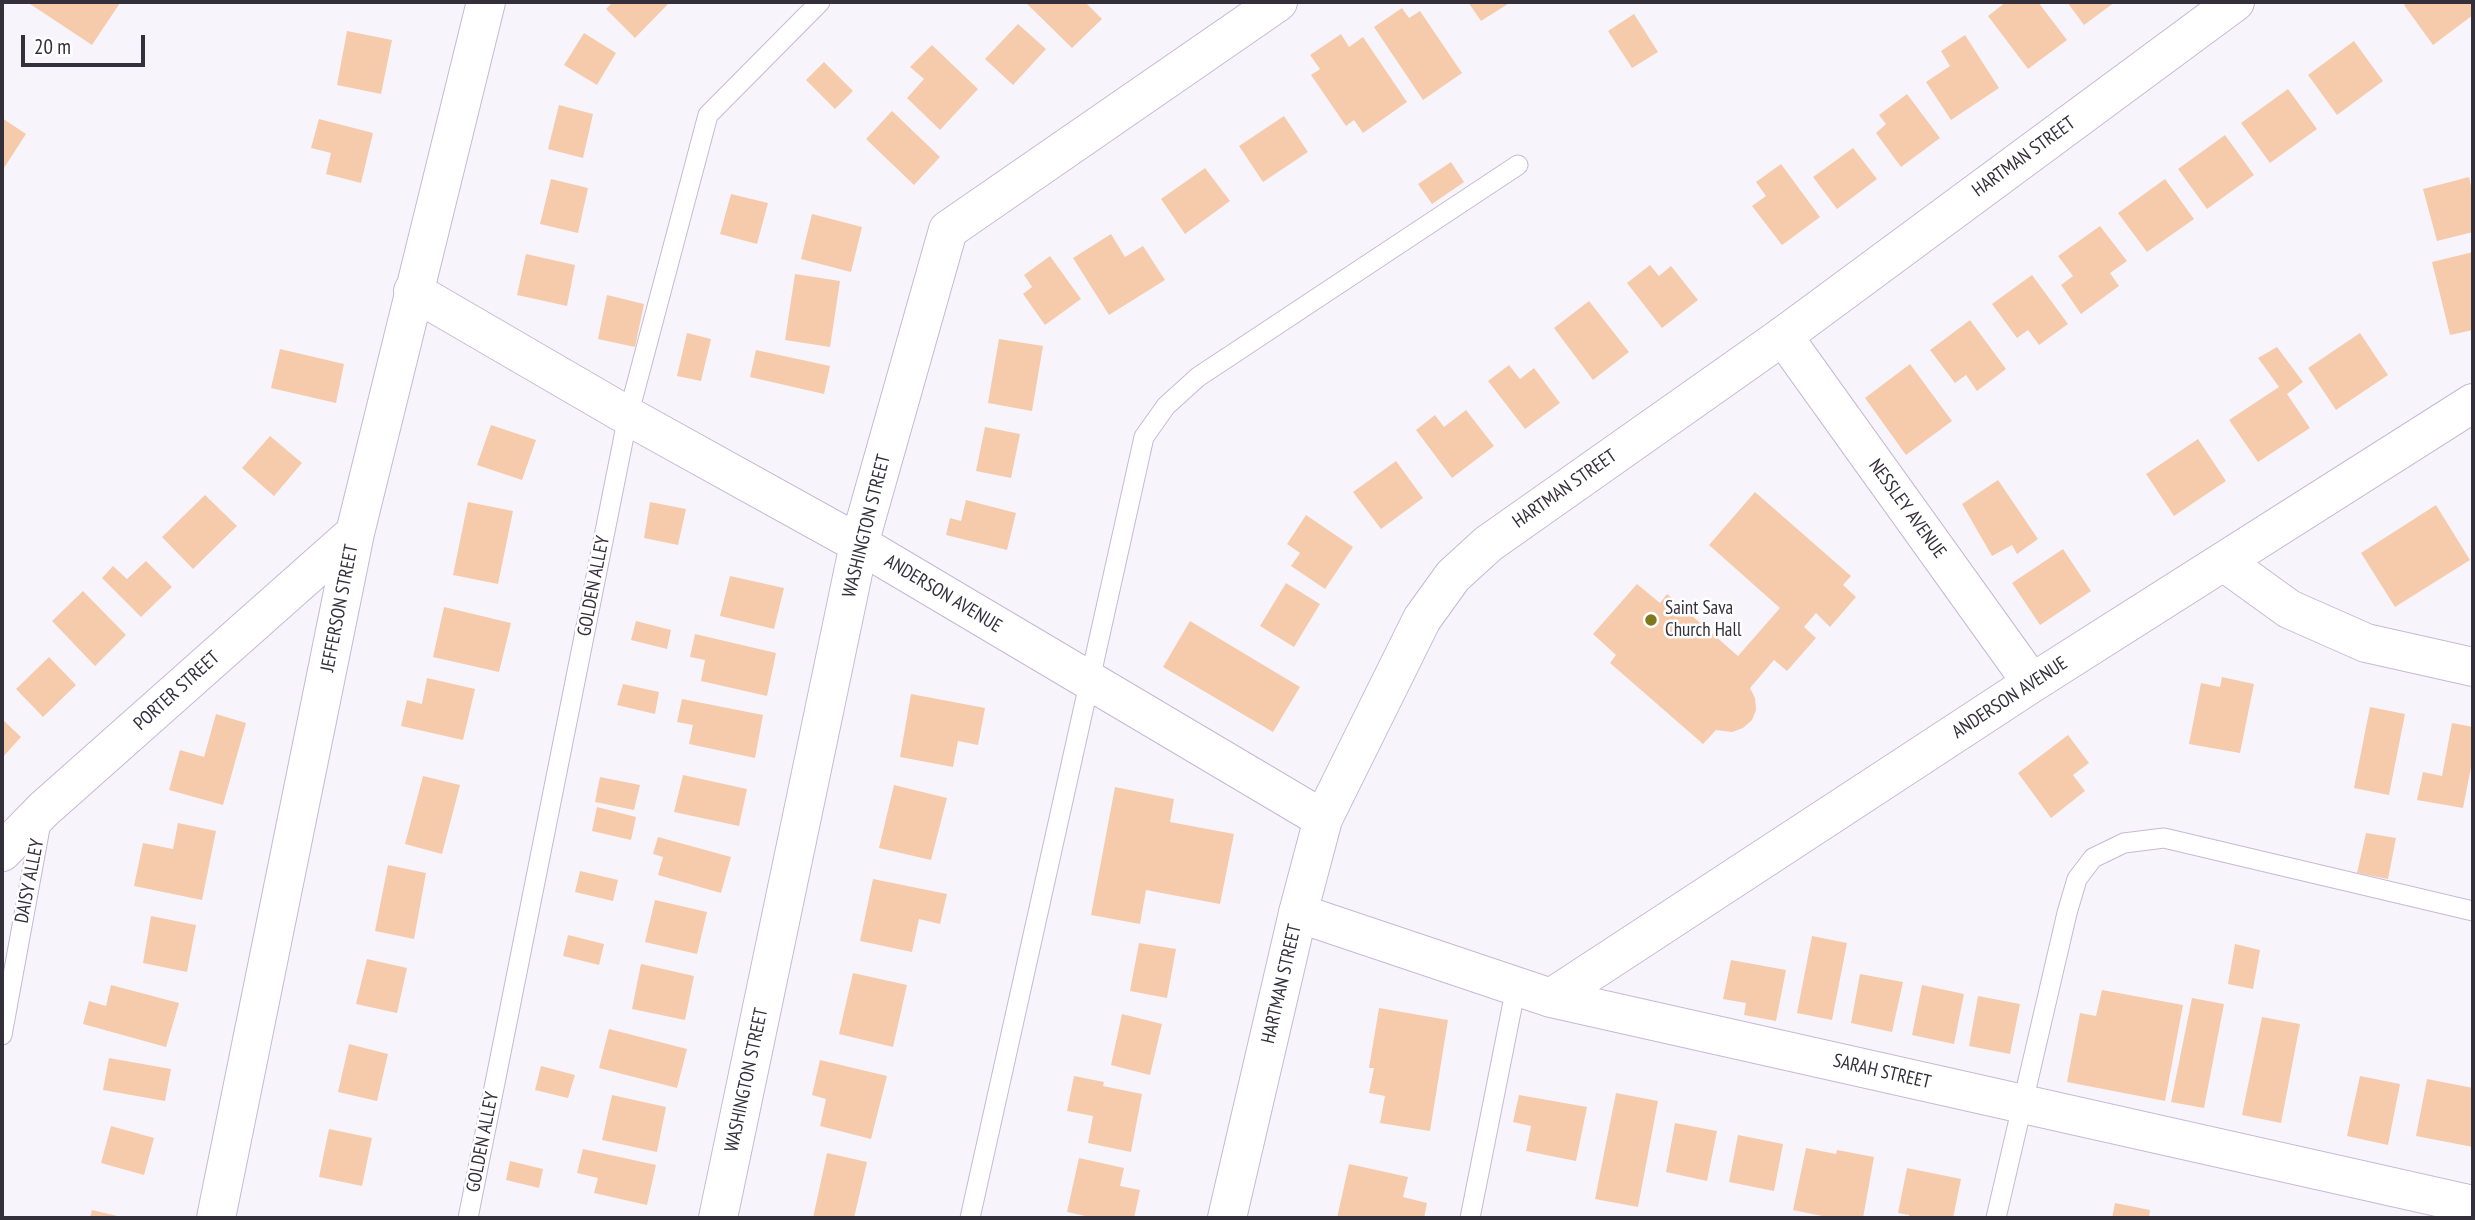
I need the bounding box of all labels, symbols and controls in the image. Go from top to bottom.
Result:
scale bar [24,21,149,65]
text: 20 m [34,33,71,60]
street label: HARTMAN STREET [1968,112,2080,202]
street label: HARTMAN STREET [1509,445,1621,533]
street label: WASHINGTON STREET [838,452,896,600]
street label: NESSLEY AVENUE [1863,455,1951,563]
street label: GOLDEN ALLEY [573,534,615,638]
street label: JEFFERSON STREET [316,542,364,674]
street label: ANDERSON AVENUE [880,550,1006,638]
place label: Saint Sava Church Hall [1665,598,1741,642]
marker: Saint Sava Church Hall [1643,612,1659,628]
street label: PORTER STREET [129,647,225,735]
street label: ANDERSON AVENUE [1948,652,2072,744]
street label: DAISY ALLEY [11,837,49,925]
street label: HARTMAN STREET [1257,922,1307,1046]
street label: WASHINGTON STREET [721,1006,773,1154]
street label: SARAH STREET [1831,1050,1933,1094]
street label: GOLDEN ALLEY [462,1090,504,1194]

